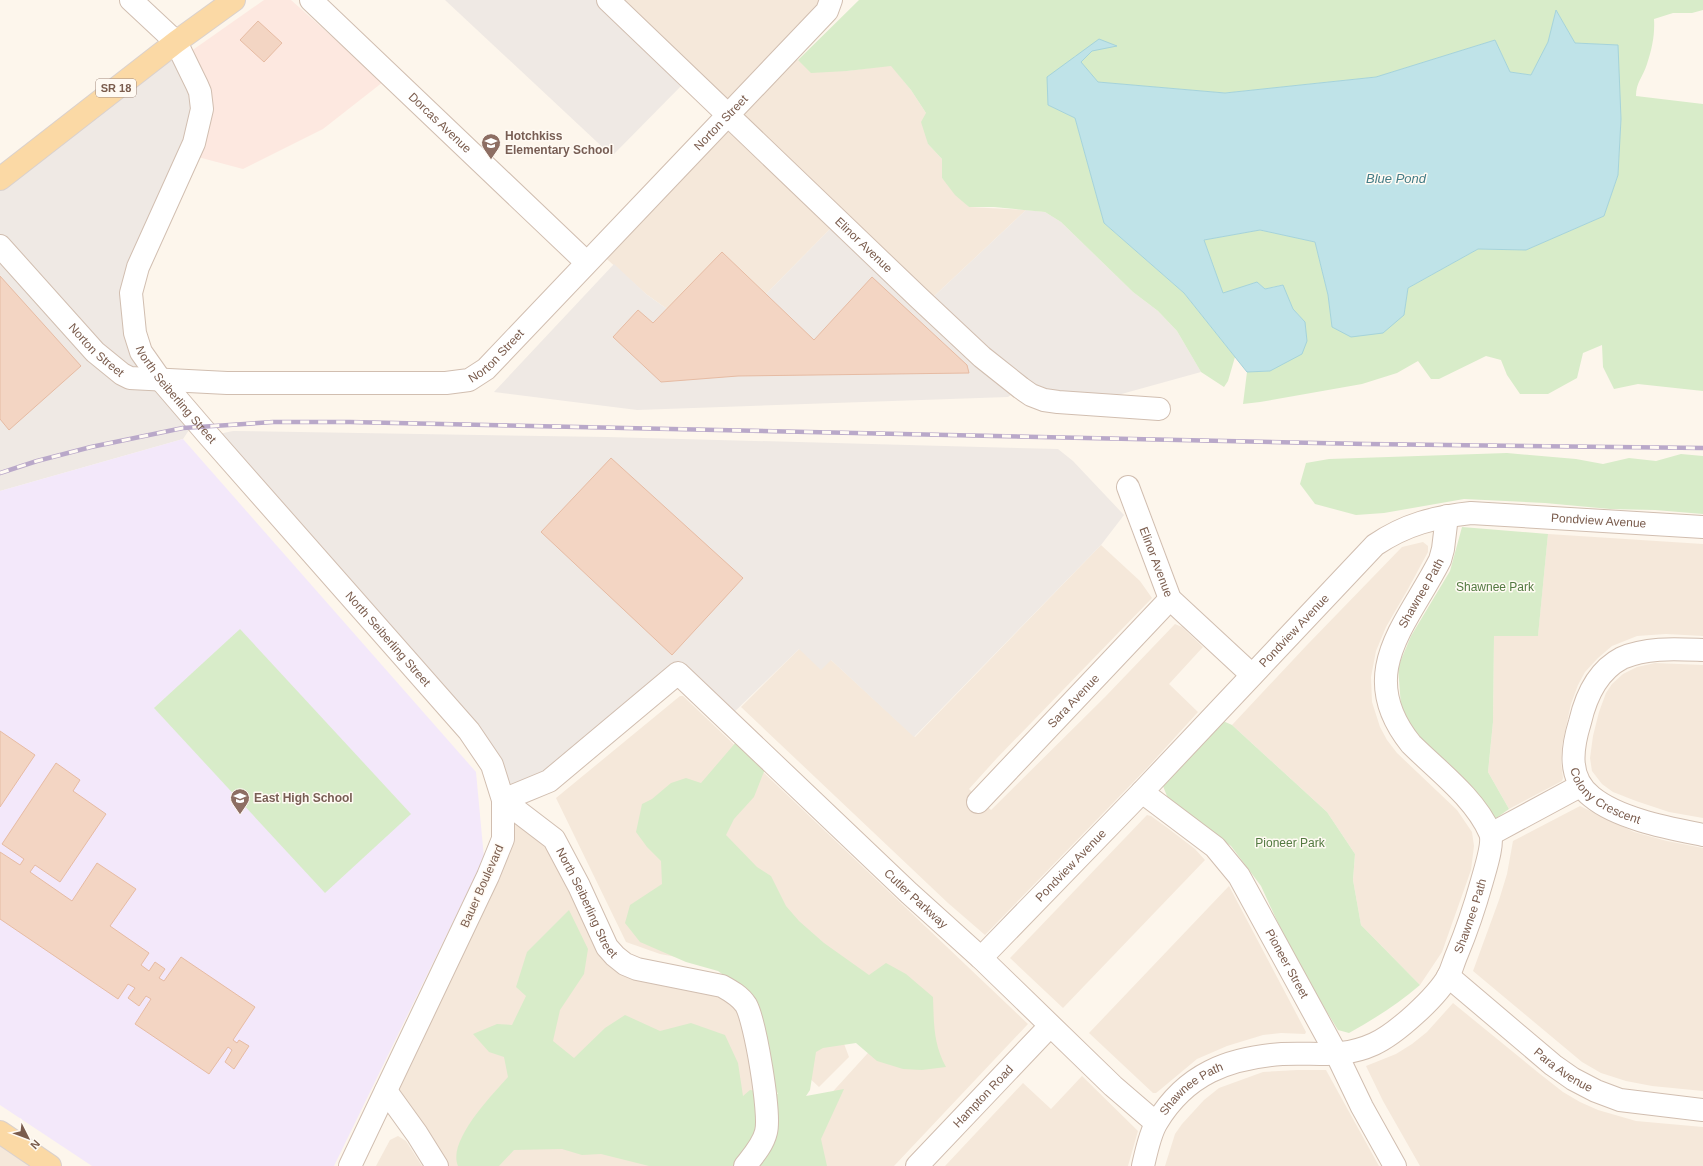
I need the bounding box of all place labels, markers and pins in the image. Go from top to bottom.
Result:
place label: Hotchkiss Elementary School [505,129,613,157]
school or university icon: Hotchkiss Elementary School [480,132,502,160]
school or university icon: East High School [229,787,251,815]
place label: East High School [254,791,353,805]

